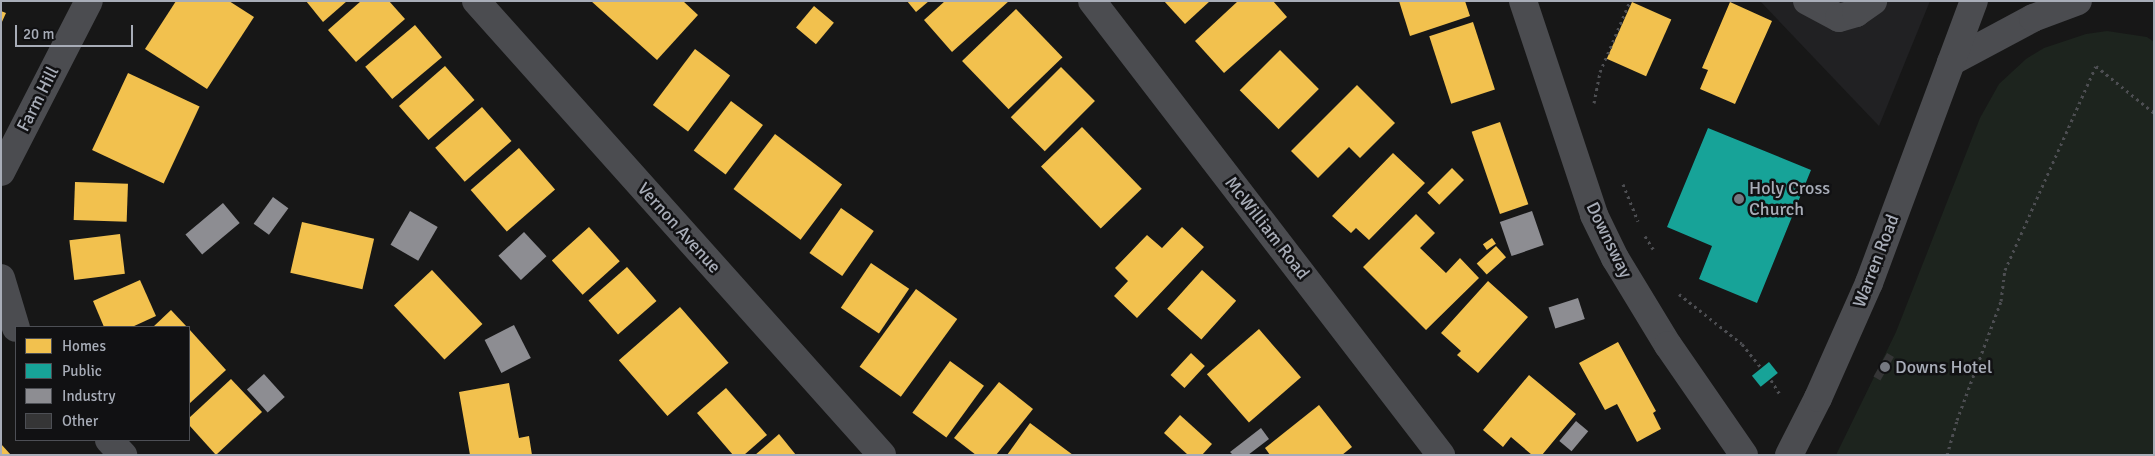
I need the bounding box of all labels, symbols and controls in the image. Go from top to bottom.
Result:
scale bar [18,15,135,47]
text: 20 m [23,25,54,43]
street label: Farm Hill [12,63,64,135]
street label: McWilliam Road [1220,172,1314,284]
street label: Vernon Avenue [633,178,725,278]
place label: Holy Cross Church [1749,178,1830,220]
marker: Holy Cross Church [1733,193,1745,205]
street label: Downsway [1581,199,1637,281]
street label: Warren Road [1848,211,1904,311]
legend [15,326,190,441]
text: Homes [62,337,106,355]
place label: Downs Hotel [1895,356,1992,378]
marker: Downs Hotel [1879,361,1891,373]
text: Public [62,362,102,380]
text: Industry [62,387,115,405]
text: Other [62,412,98,430]

